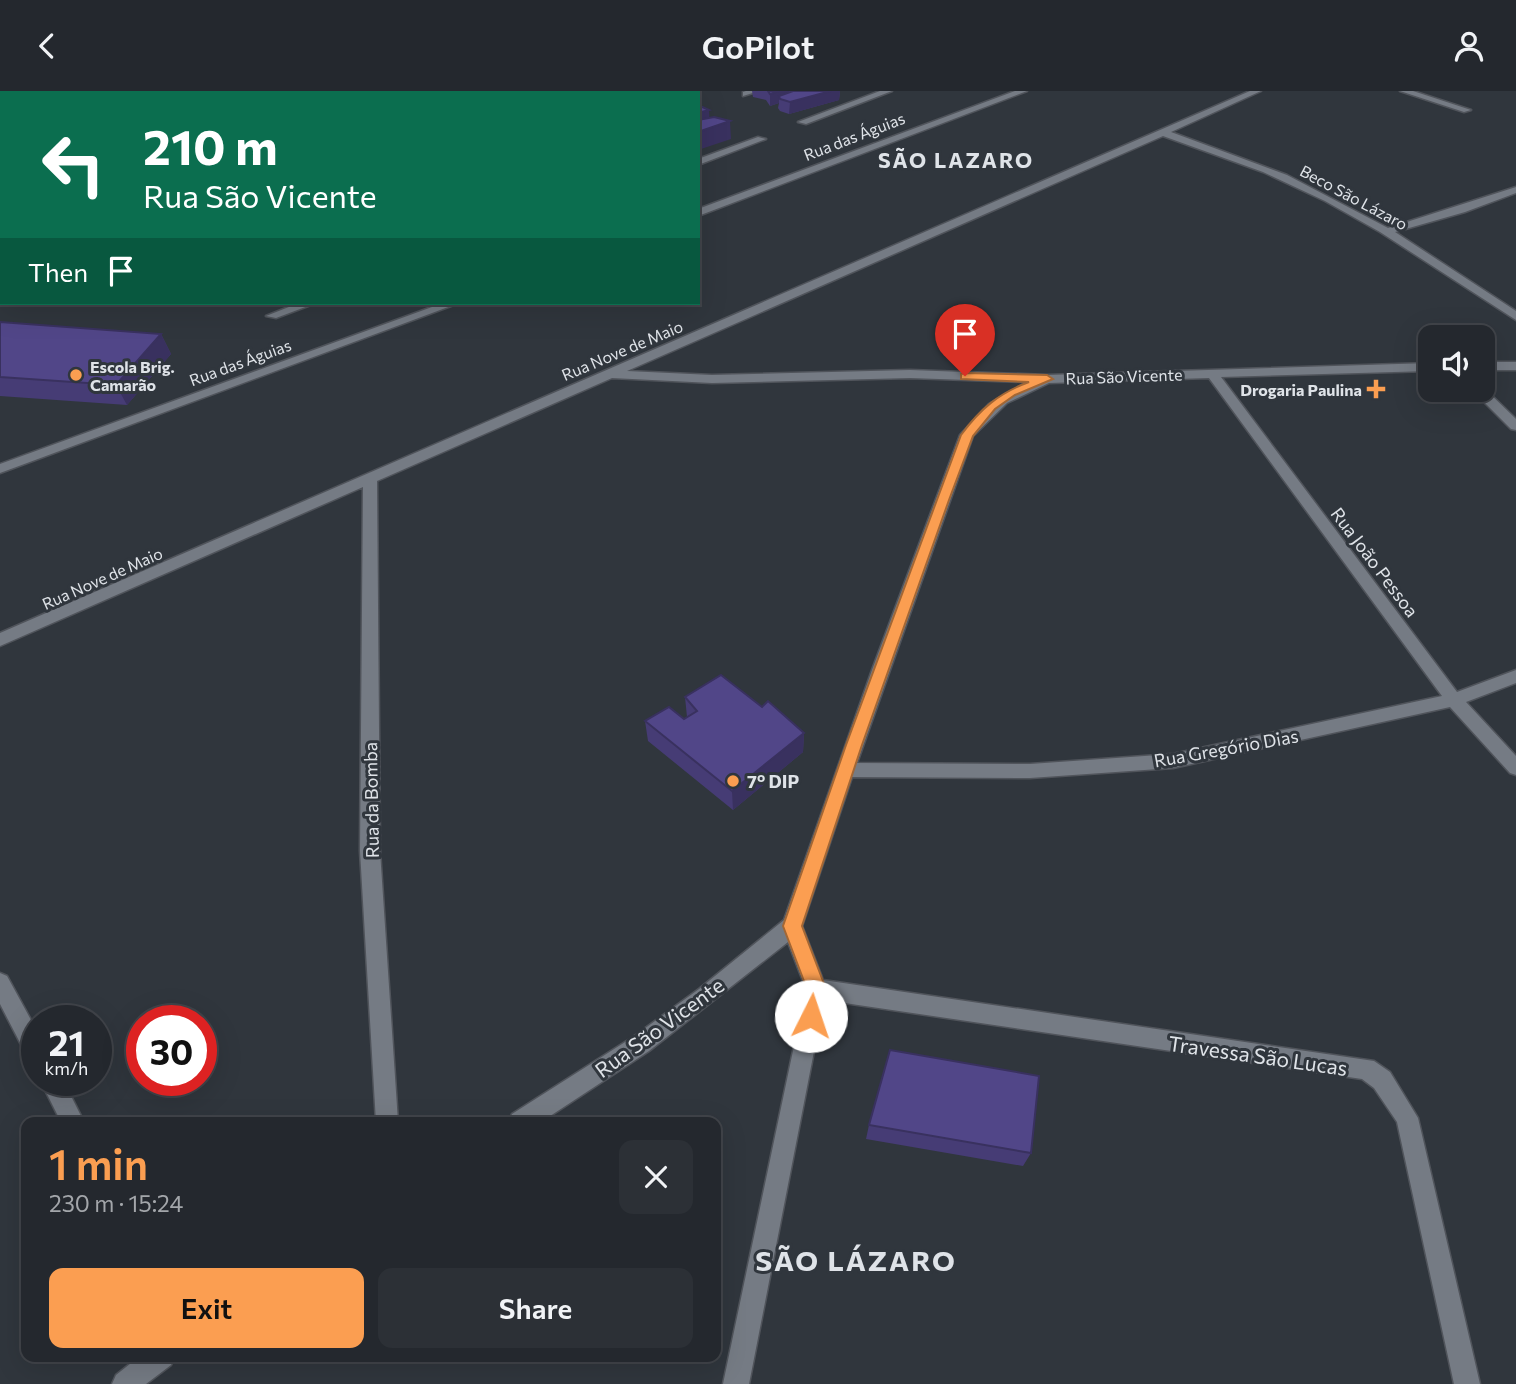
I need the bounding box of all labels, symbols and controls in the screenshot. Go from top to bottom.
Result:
text: GoPilot [702,26,814,66]
icon: back [28,27,66,65]
icon: person [1450,27,1488,65]
street label: Rua das Águias [801,108,907,164]
text: 210 m [143,115,278,175]
icon: left [28,119,119,210]
district label: SÃO LAZARO [878,147,1034,172]
street label: Beco São Lázaro [1297,161,1411,233]
text: Rua São Vicente [143,175,377,215]
icon: arrive [102,252,140,290]
text: Then [28,256,88,287]
pin [935,304,995,376]
icon: arrive [946,315,984,353]
street label: Rua Nove de Maio [559,316,685,384]
map controls [1418,325,1495,402]
button: sound [1418,325,1495,402]
street label: Rua das Águias [186,335,294,389]
place label: Escola Brig. Camarão [90,357,175,394]
street label: Rua São Vicente [1065,364,1183,388]
marker: Escola Brig. Camarão [68,367,84,383]
place label: Drogaria Paulina [1240,380,1362,399]
marker: Drogaria Paulina [1368,381,1384,397]
street label: Rua João Pessoa [1327,503,1423,621]
street label: Rua Nove de Maio [39,543,165,613]
street label: Rua Gregório Dias [1152,724,1300,772]
street label: Rua da Bomba [359,742,383,858]
place label: 7º DIP [747,770,799,792]
marker: 7º DIP [725,773,741,789]
street label: Rua São Vicente [590,972,728,1082]
position arrow [774,979,848,1053]
speed limit sign: 30 [126,1005,217,1096]
text: 21 [49,1020,84,1063]
street label: Travessa São Lucas [1167,1030,1349,1080]
text: km/h [45,1057,88,1079]
text: 1 min [49,1137,148,1189]
button: close [619,1140,693,1214]
text: 230 m · 15:24 [49,1189,183,1217]
district label: SÃO LÁZARO [755,1243,957,1277]
button: Exit [49,1268,364,1348]
button: Share [378,1268,693,1348]

